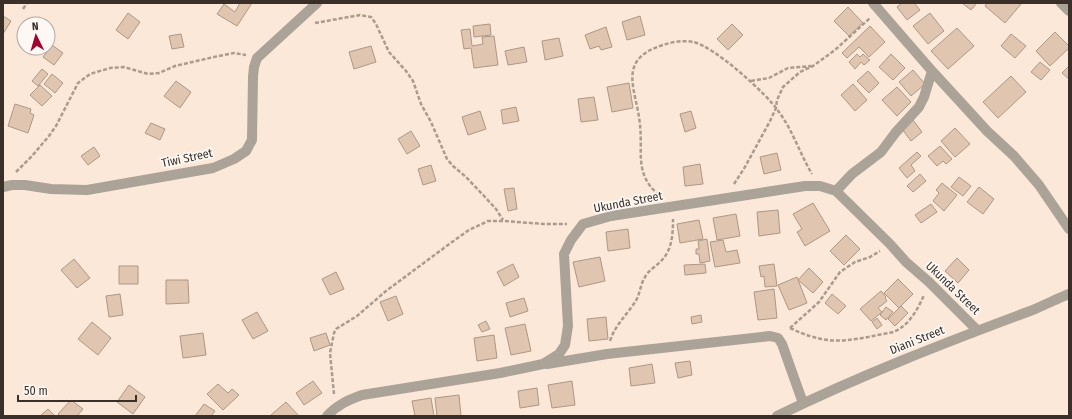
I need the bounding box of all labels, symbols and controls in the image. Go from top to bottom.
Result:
north arrow [16,16,56,56]
text: N [31,20,39,33]
street label: Tiwi Street [160,146,214,170]
street label: Ukunda Street [592,188,664,216]
street label: Ukunda Street [923,259,983,317]
street label: Diani Street [888,323,946,357]
scale bar [18,377,136,403]
text: 50 m [24,384,48,398]

